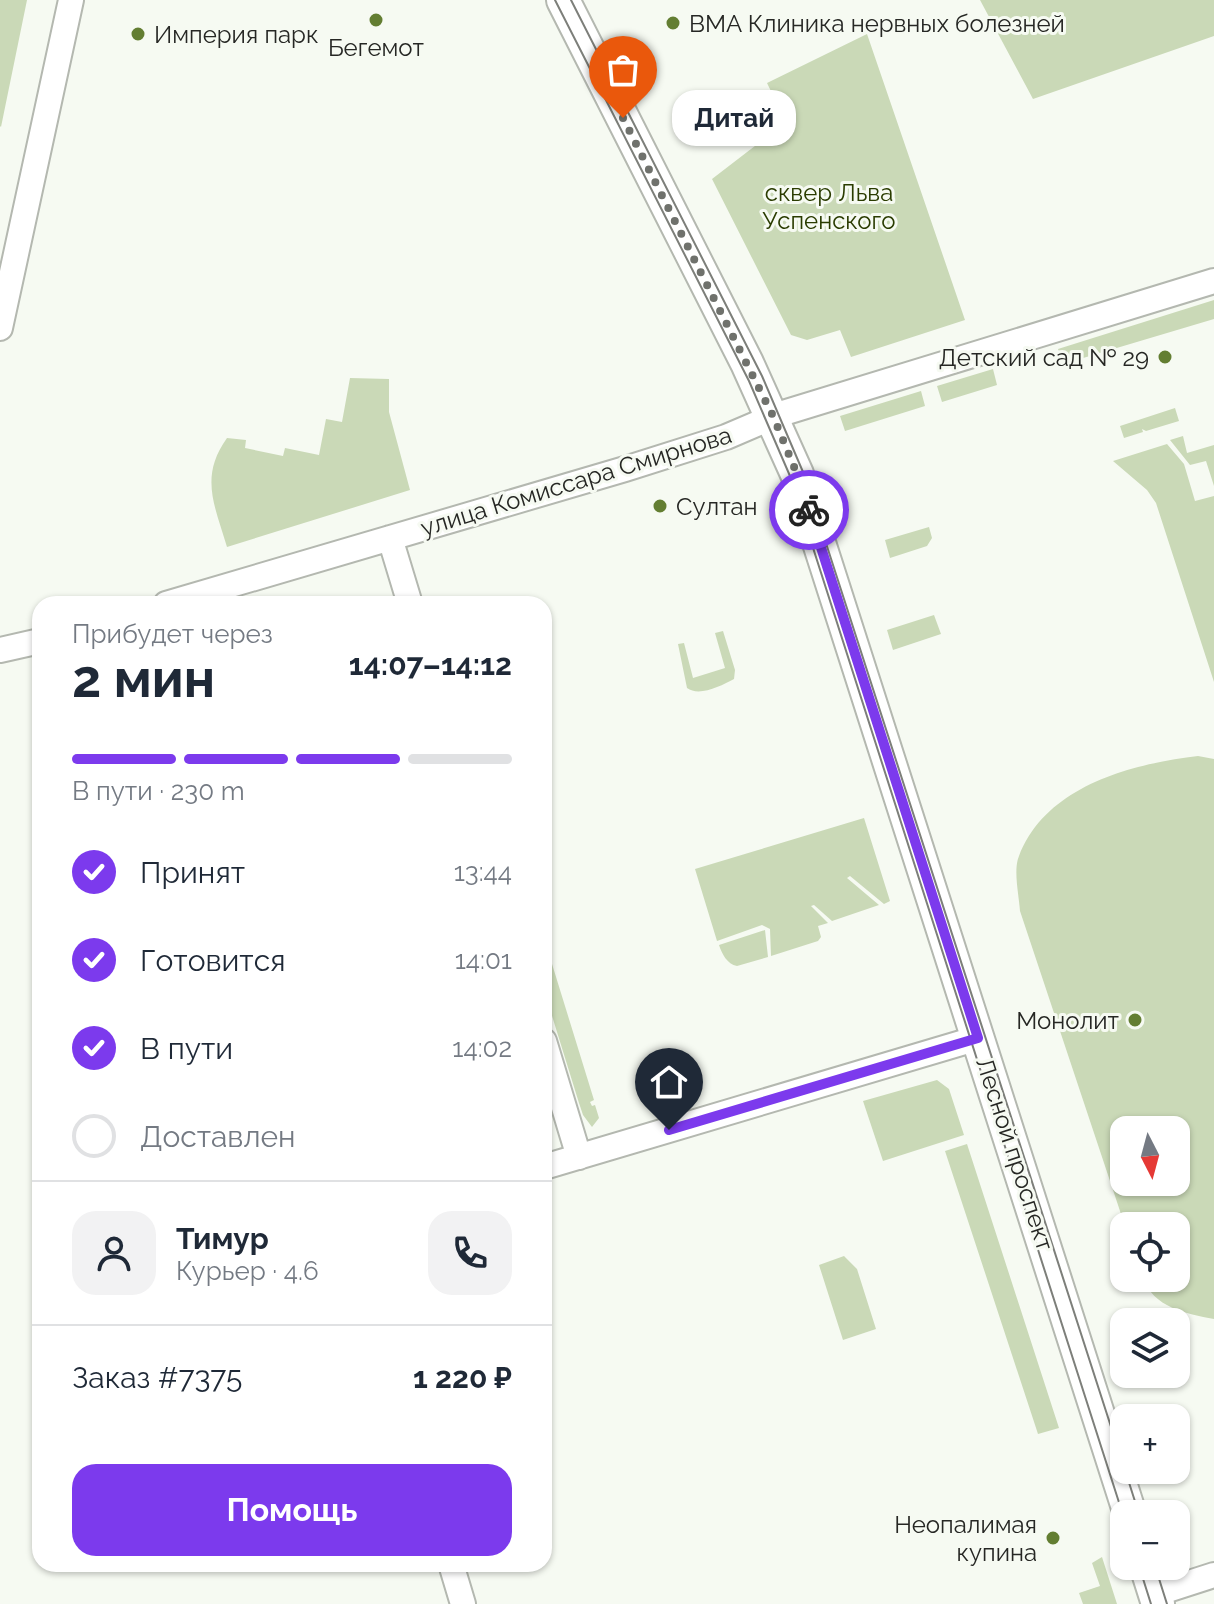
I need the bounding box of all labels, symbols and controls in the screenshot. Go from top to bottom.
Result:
place label: ВМА Клиника нервных болезней [689,9,1065,38]
marker: Бегемот [367,11,385,29]
marker: ВМА Клиника нервных болезней [664,14,682,32]
place label: Империя парк [154,20,318,49]
marker: Империя парк [129,25,147,43]
place label: Бегемот [328,33,425,62]
pin [589,36,657,118]
icon: bag [601,48,645,92]
callout: Дитай [671,90,795,146]
text: Дитай [694,103,774,133]
park label: сквер Льва Успенского [763,178,895,235]
place label: Детский сад № 29 [939,343,1149,372]
marker: Детский сад № 29 [1156,348,1174,366]
street label: улица Комиссара Смирнова [417,420,735,542]
courier [769,470,849,550]
icon: bike [787,488,831,532]
place label: Султан [676,492,758,521]
marker: Султан [651,497,669,515]
text: Прибудет через [72,619,273,649]
text: 14:07–14:12 [349,647,512,682]
text: 2 мин [72,648,215,709]
text: В пути · 230 m [72,776,245,806]
icon: check [72,850,116,894]
text: Принят [140,855,245,890]
text: 13:44 [454,857,512,887]
icon: check [72,938,116,982]
text: Готовится [140,943,286,978]
text: 14:01 [455,945,512,975]
place label: Монолит [1016,1006,1120,1035]
marker: Монолит [1126,1011,1144,1029]
icon: check [72,1026,116,1070]
text: В пути [140,1031,233,1066]
text: 14:02 [452,1033,512,1063]
pin [635,1048,703,1130]
street label: Лесной проспект [970,1054,1060,1255]
icon: home [647,1060,691,1104]
north arrow [1110,1116,1190,1196]
map controls [1110,1116,1190,1580]
text: Доставлен [140,1119,296,1154]
button: person [72,1211,156,1295]
button: phone [428,1211,512,1295]
button: locate [1110,1212,1190,1292]
text: Тимур [176,1221,269,1256]
text: Курьер · 4.6 [176,1256,319,1286]
button: layers [1110,1308,1190,1388]
text: Заказ #7375 [72,1360,242,1395]
text: 1 220 ₽ [413,1360,512,1395]
button: + [1110,1404,1190,1484]
button: Помощь [72,1464,512,1556]
button: − [1110,1500,1190,1580]
place label: Неопалимая купина [894,1510,1037,1567]
marker: Неопалимая купина [1044,1529,1062,1547]

